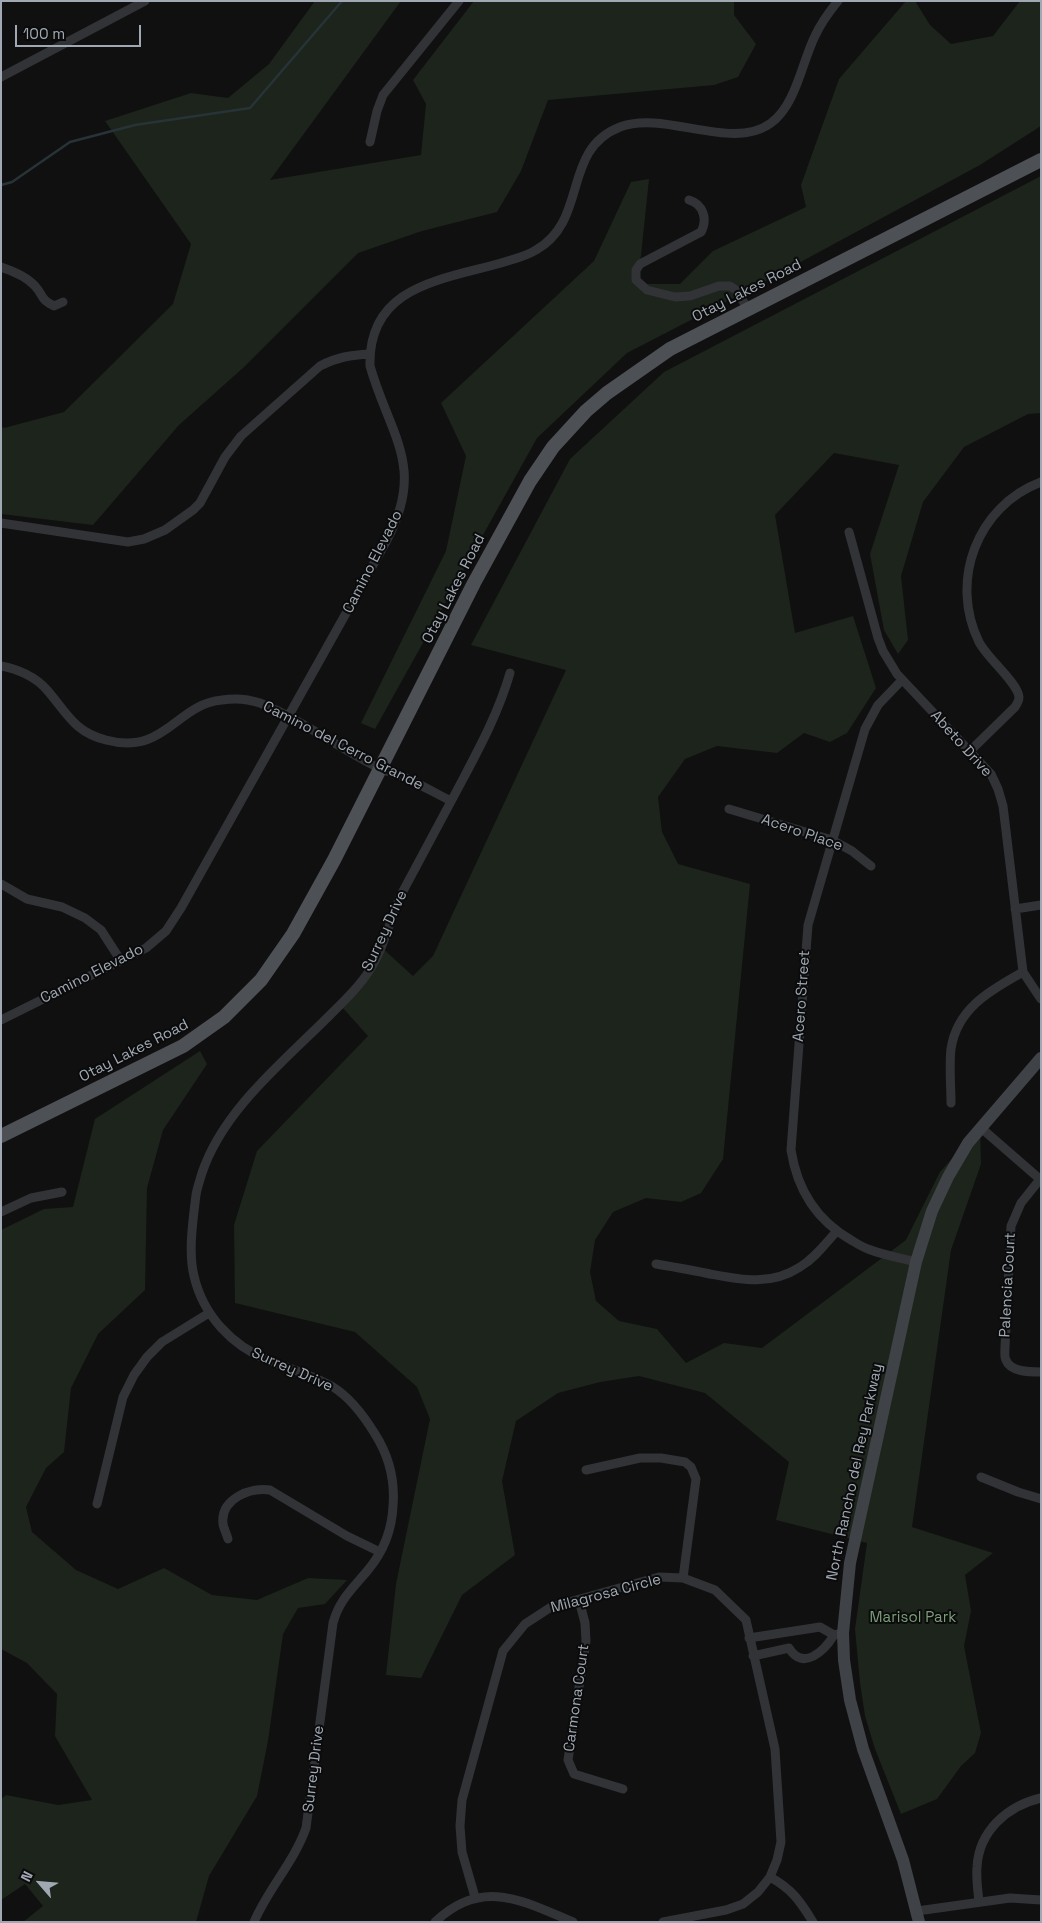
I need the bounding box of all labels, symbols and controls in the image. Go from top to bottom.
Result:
scale bar [18,15,144,47]
text: 100 m [23,24,65,43]
street label: Otay Lakes Road [689,256,805,326]
street label: Camino Elevado [339,508,407,616]
street label: Otay Lakes Road [419,531,489,647]
street label: Camino del Cerro Grande [260,698,426,794]
street label: Abeto Drive [926,707,996,781]
street label: Acero Place [759,811,845,855]
street label: Surrey Drive [358,888,412,974]
street label: Camino Elevado [38,940,146,1008]
street label: Acero Street [790,950,814,1042]
street label: Otay Lakes Road [76,1016,192,1086]
street label: Palencia Court [996,1232,1020,1338]
street label: Surrey Drive [248,1344,336,1396]
street label: North Rancho del Rey Parkway [823,1362,887,1582]
street label: Milagrosa Circle [549,1571,663,1617]
park label: Marisol Park [870,1609,956,1627]
street label: Carmona Court [561,1643,593,1753]
street label: Surrey Drive [300,1725,328,1813]
north arrow [15,1858,65,1908]
text: N [16,1868,37,1884]

